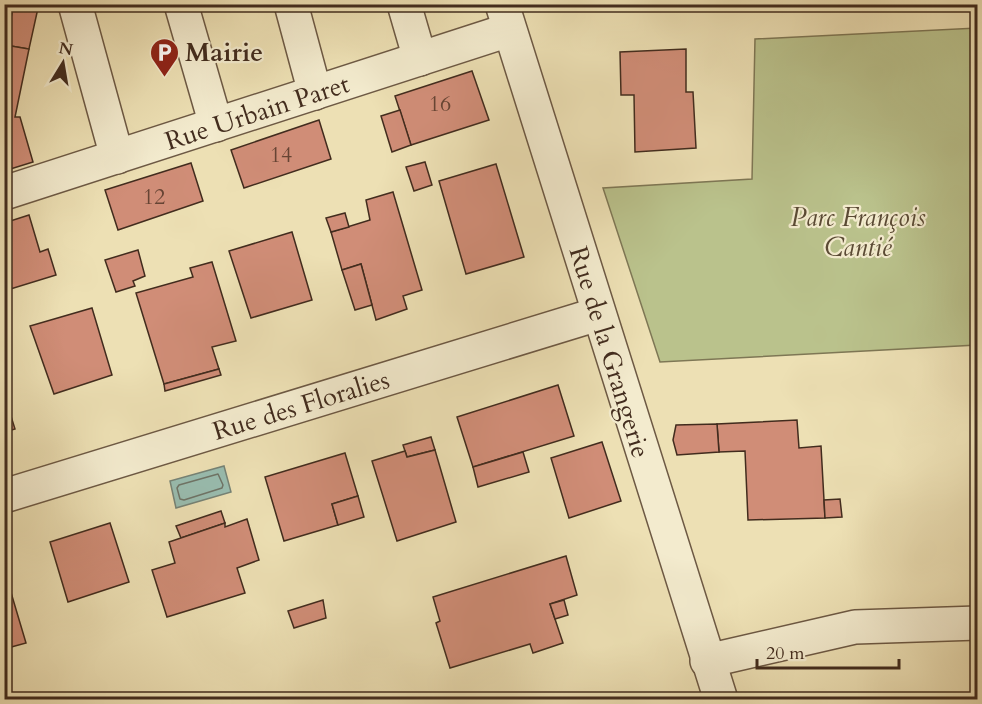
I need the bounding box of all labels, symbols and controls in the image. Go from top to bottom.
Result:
north arrow [33,33,93,93]
place label: Mairie [185,35,263,70]
parking icon: Mairie [148,36,180,78]
text: N [57,37,75,61]
street label: Rue Urbain Paret [160,66,354,159]
house number: 16 [429,89,451,119]
house number: 14 [270,140,292,170]
house number: 12 [143,182,165,212]
park label: Parc François Cantié [790,200,926,265]
street label: Rue de la Grangerie [561,242,658,462]
street label: Rue des Floralies [209,362,394,449]
scale bar [757,632,900,670]
text: 20 m [766,641,805,666]

